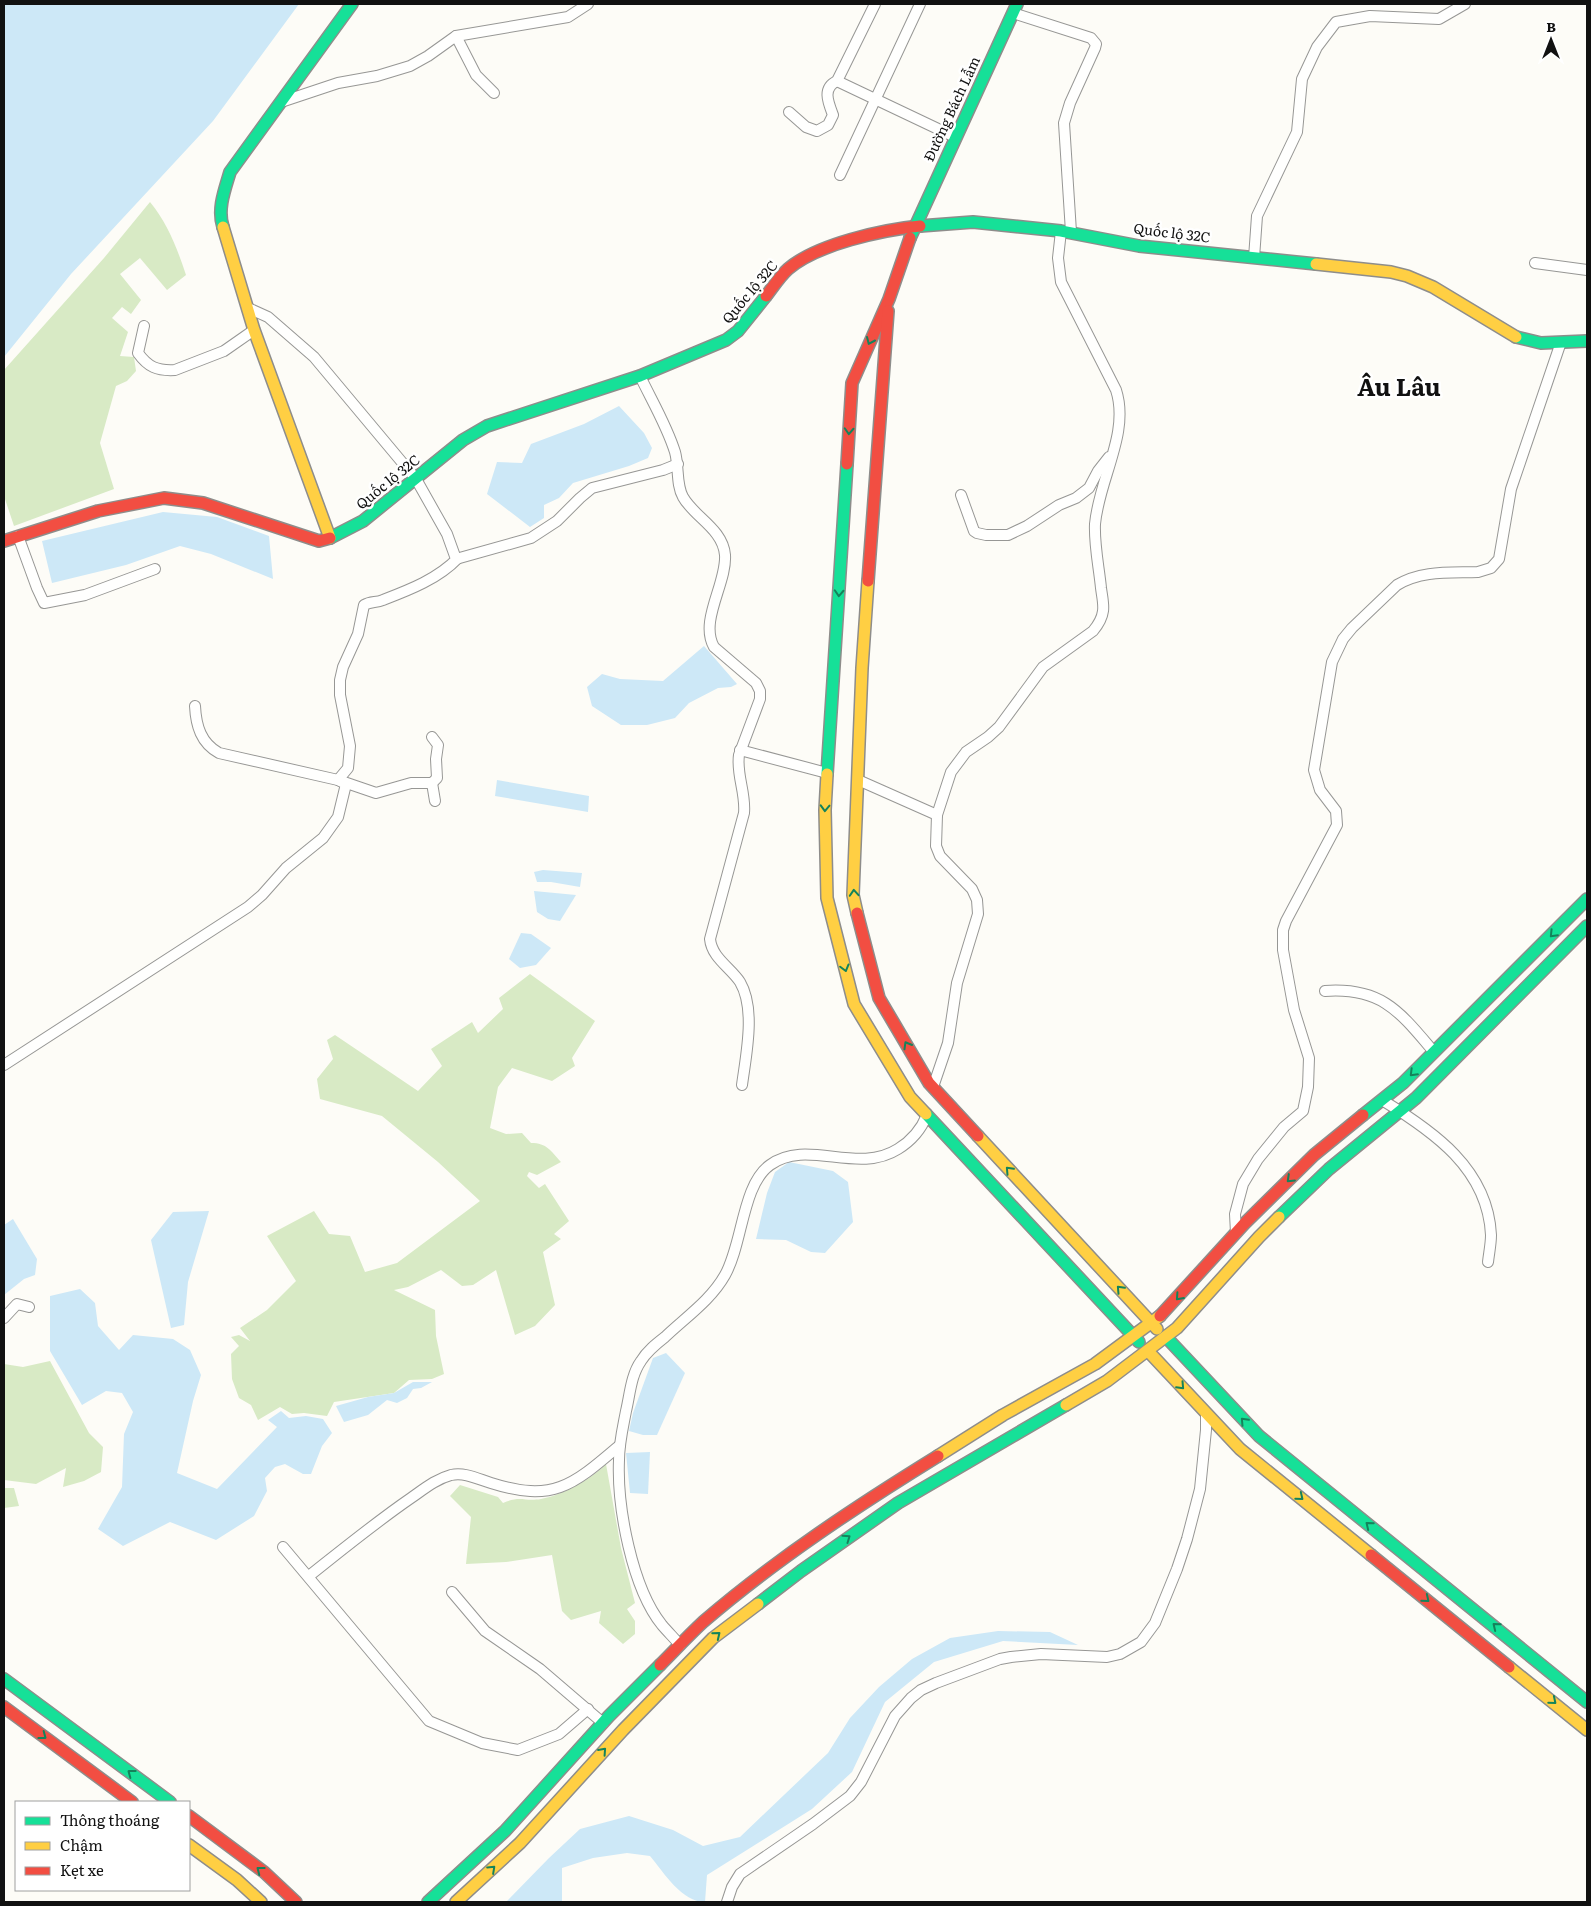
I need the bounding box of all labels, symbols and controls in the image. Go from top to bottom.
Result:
north arrow [1526,15,1576,65]
text: B [1546,16,1556,36]
street label: Đường Bách Lẫm [918,52,984,164]
street label: Quốc lộ 32C [1133,217,1212,247]
street label: Quốc lộ 32C [717,255,782,327]
one-way arrow [866,336,877,345]
district label: Âu Lâu [1357,368,1441,403]
one-way arrow [844,428,855,436]
street label: Quốc lộ 32C [351,449,424,513]
one-way arrow [834,590,845,598]
one-way arrow [820,804,830,812]
one-way arrow [849,889,860,897]
one-way arrow [1550,928,1559,937]
one-way arrow [839,964,850,973]
one-way arrow [903,1041,913,1050]
one-way arrow [1410,1067,1419,1076]
one-way arrow [1006,1167,1015,1176]
one-way arrow [1287,1173,1296,1182]
one-way arrow [1116,1286,1125,1295]
one-way arrow [1175,1291,1184,1300]
one-way arrow [1175,1381,1184,1390]
one-way arrow [1241,1417,1250,1426]
one-way arrow [1294,1491,1303,1500]
one-way arrow [1366,1522,1375,1530]
one-way arrow [842,1535,851,1544]
one-way arrow [1420,1593,1429,1601]
one-way arrow [1492,1623,1501,1632]
one-way arrow [711,1633,720,1641]
one-way arrow [1547,1695,1556,1704]
one-way arrow [37,1731,46,1739]
one-way arrow [597,1748,606,1757]
one-way arrow [127,1770,137,1779]
legend [15,1801,190,1891]
text: Thông thoáng [60,1808,160,1831]
text: Chậm [60,1833,103,1856]
text: Kẹt xe [60,1858,104,1881]
one-way arrow [486,1866,495,1875]
one-way arrow [257,1867,266,1875]

